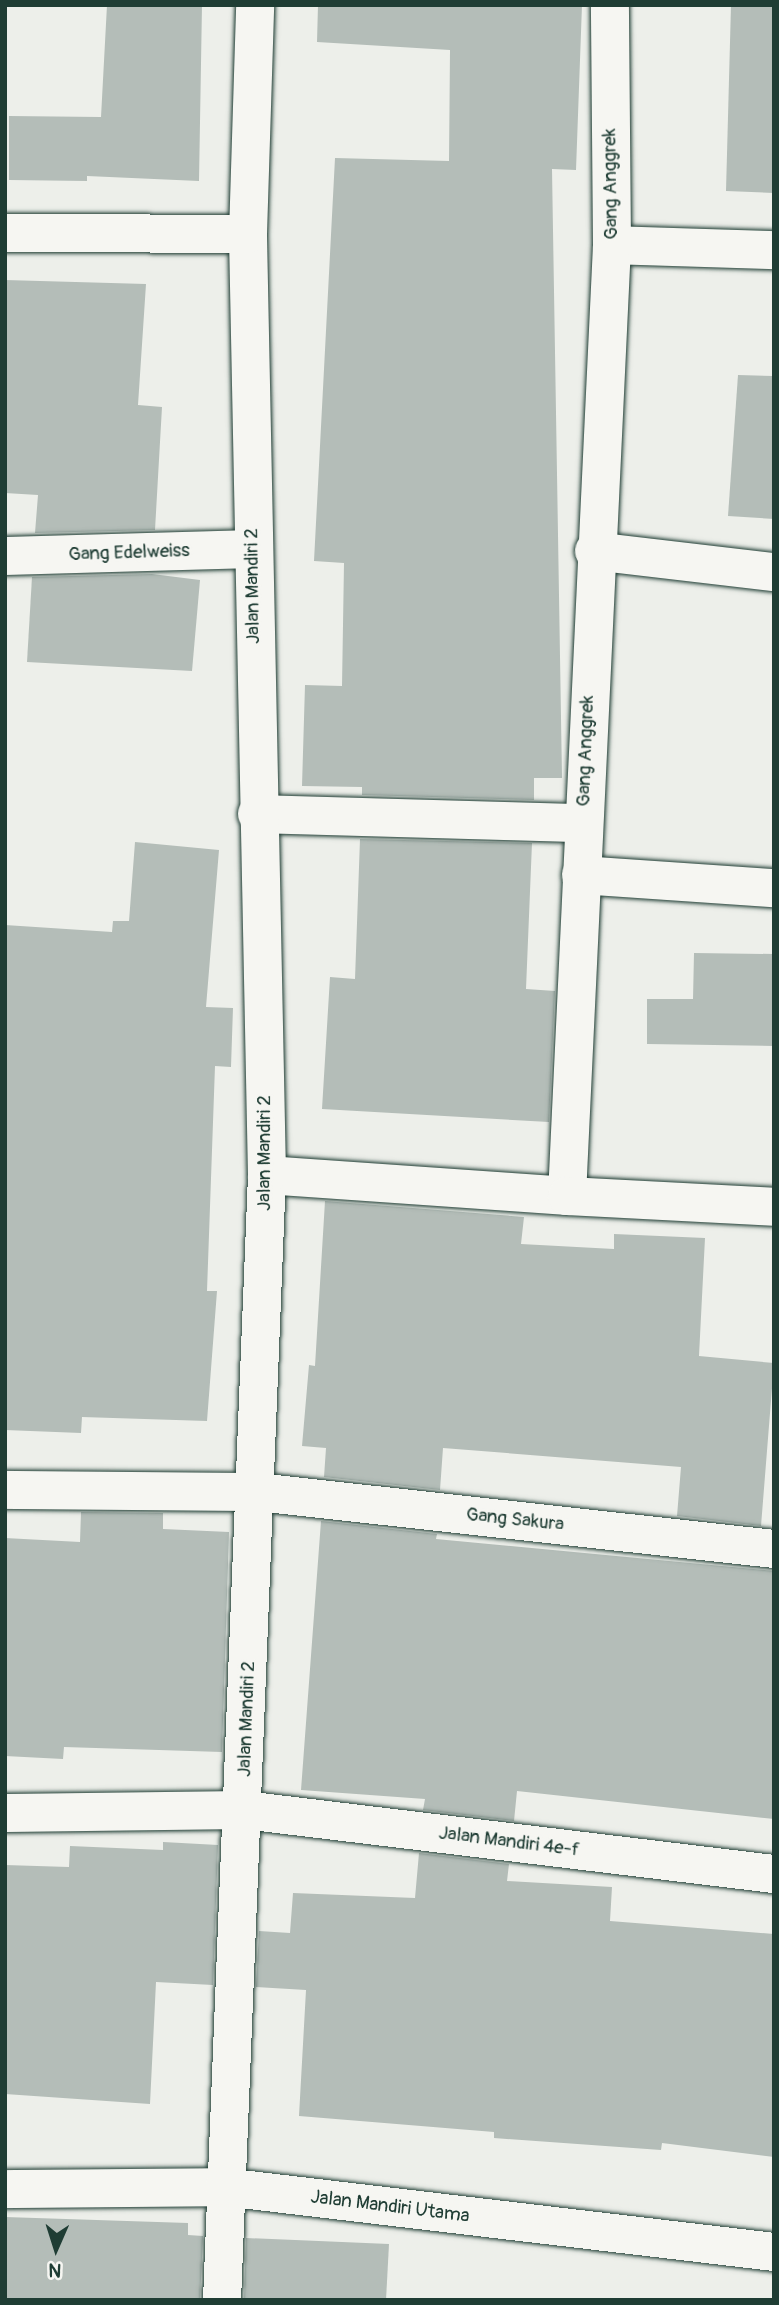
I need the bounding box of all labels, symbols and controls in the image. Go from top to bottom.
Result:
street label: Gang Anggrek [599,128,623,240]
street label: Jalan Mandiri 2 [241,528,265,644]
street label: Gang Edelweiss [68,539,190,567]
street label: Gang Anggrek [573,695,599,807]
street label: Jalan Mandiri 2 [254,1095,276,1211]
street label: Gang Sakura [465,1504,565,1536]
street label: Jalan Mandiri 2 [234,1661,260,1777]
street label: Jalan Mandiri 4e-f [437,1822,581,1862]
street label: Jalan Mandiri Utama [309,2186,471,2228]
north arrow [21,2214,91,2284]
text: N [48,2258,62,2282]

